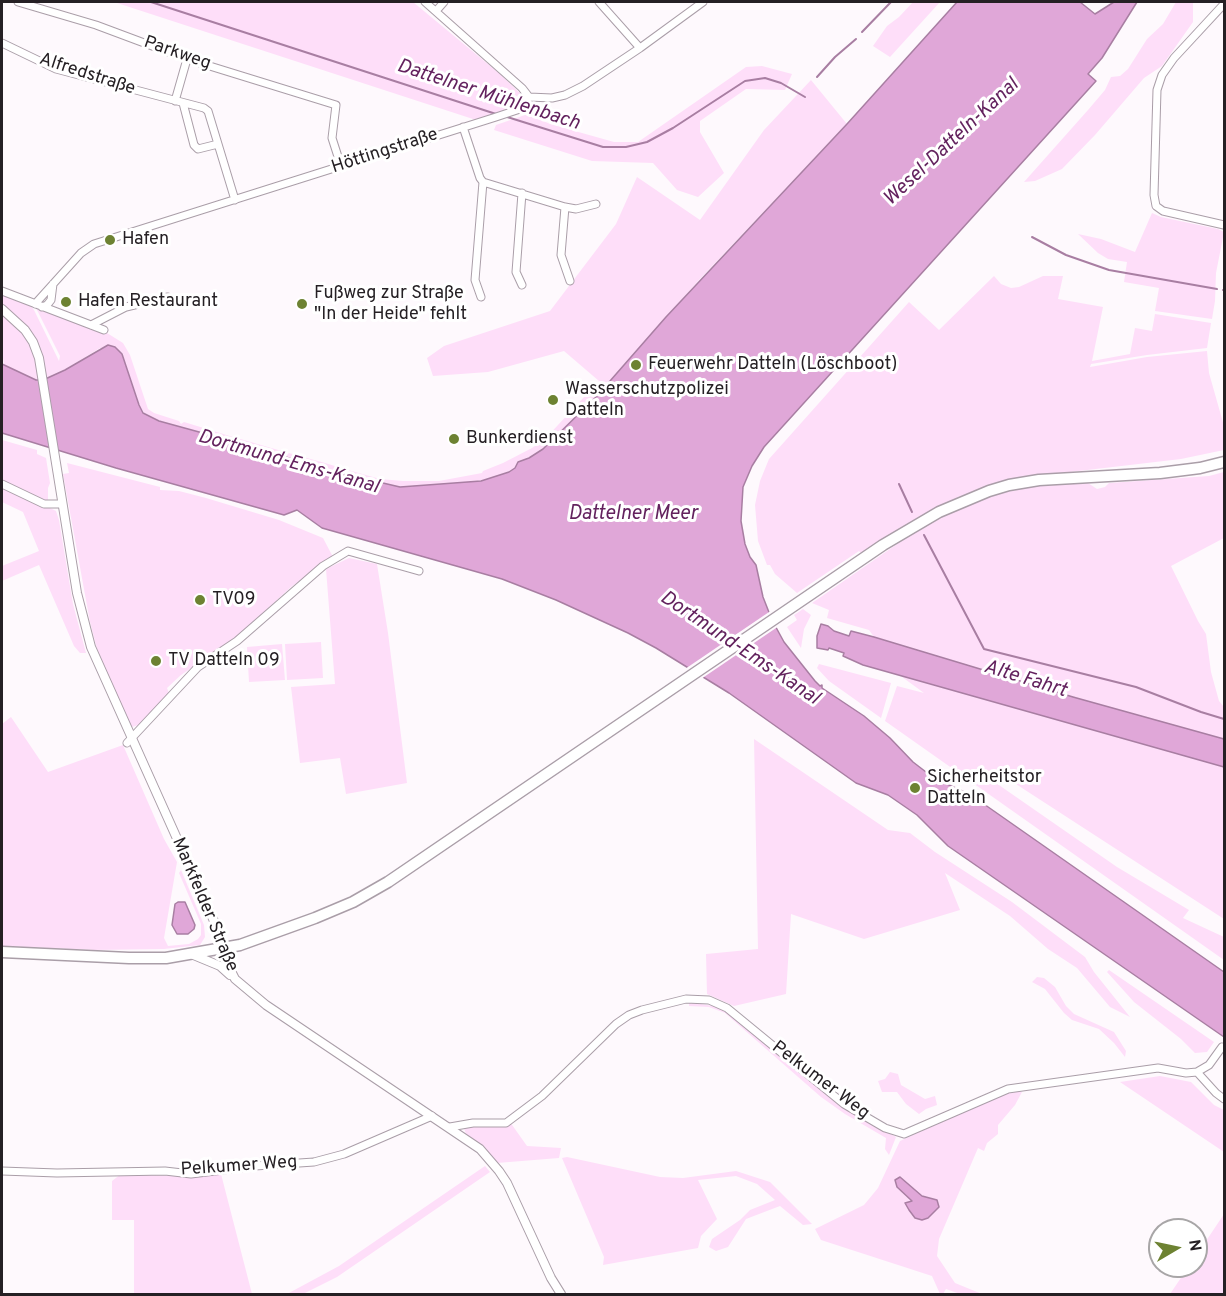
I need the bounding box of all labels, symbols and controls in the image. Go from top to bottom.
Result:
street label: Parkweg [141,32,213,76]
street label: Alfredstraße [36,49,138,101]
water label: Dattelner Mühlenbach [394,55,582,137]
water label: Wesel-Datteln-Kanal [879,74,1025,212]
street label: Höttingstraße [329,125,441,179]
place label: Hafen [122,229,169,251]
marker: Hafen [103,233,117,247]
place label: Fußweg zur Straße "In der Heide" fehlt [314,283,467,326]
place label: Hafen Restaurant [78,291,218,313]
marker: Hafen Restaurant [59,295,73,309]
marker: Fußweg zur Straße "In der Heide" fehlt [295,297,309,311]
place label: Feuerwehr Datteln (Löschboot) [648,354,897,376]
marker: Feuerwehr Datteln (Löschboot) [629,358,643,372]
place label: Wasserschutzpolizei Datteln [565,379,729,422]
marker: Wasserschutzpolizei Datteln [546,393,560,407]
water label: Dortmund-Ems-Kanal [195,426,381,500]
place label: Bunkerdienst [466,428,573,450]
marker: Bunkerdienst [447,432,461,446]
water label: Dattelner Meer [568,503,698,527]
water label: Dortmund-Ems-Kanal [655,587,823,711]
place label: TV09 [212,589,255,611]
marker: TV09 [193,593,207,607]
place label: TV Datteln 09 [168,650,280,672]
marker: TV Datteln 09 [149,654,163,668]
water label: Alte Fahrt [981,656,1069,704]
place label: Sicherheitstor Datteln [927,767,1042,810]
marker: Sicherheitstor Datteln [908,781,922,795]
street label: Markfelder Straße [166,835,242,975]
street label: Pelkumer Weg [767,1037,873,1125]
street label: Pelkumer Weg [180,1152,298,1182]
north arrow [1148,1218,1208,1278]
text: N [1183,1238,1205,1253]

